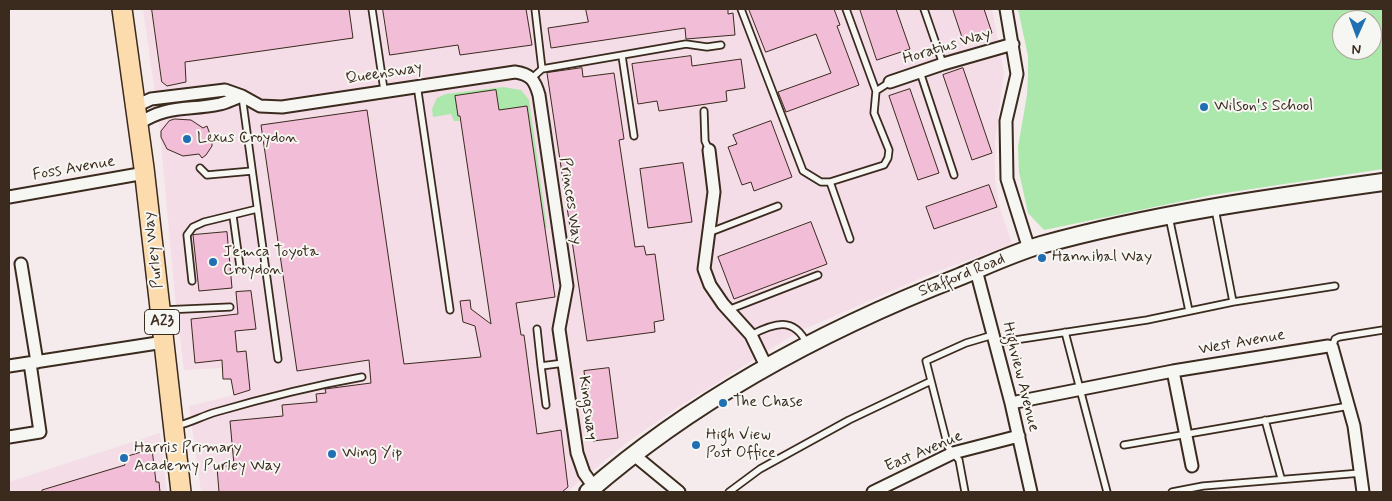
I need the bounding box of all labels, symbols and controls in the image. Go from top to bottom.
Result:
north arrow [1332,10,1382,60]
street label: Horatius Way [901,25,993,69]
text: N [1352,40,1361,58]
street label: Queensway [345,59,423,89]
place label: Wilson's School [1214,97,1313,117]
marker: Wilson's School [1198,101,1210,113]
place label: Lexus Croydon [197,129,298,149]
marker: Lexus Croydon [181,133,193,145]
street label: Foss Avenue [31,152,117,186]
street label: Princes Way [554,156,586,246]
street label: Purley Way [140,210,168,290]
place label: Jemca Toyota Croydon [223,243,319,281]
place label: Hannibal Way [1052,248,1152,268]
street label: Stafford Road [916,250,1008,302]
marker: Hannibal Way [1036,252,1048,264]
marker: Jemca Toyota Croydon [207,256,219,268]
road number: A23 [144,310,180,334]
street label: Highview Avenue [997,320,1043,434]
street label: West Avenue [1197,326,1287,360]
street label: Kingsway [573,375,601,441]
place label: The Chase [733,393,803,413]
marker: The Chase [717,397,729,409]
place label: High View Post Office [706,426,776,464]
street label: East Avenue [882,427,966,477]
place label: Harris Primary Academy Purley Way [134,439,281,477]
marker: High View Post Office [690,439,702,451]
place label: Wing Yip [342,444,402,464]
marker: Wing Yip [326,448,338,460]
marker: Harris Primary Academy Purley Way [118,452,130,464]

